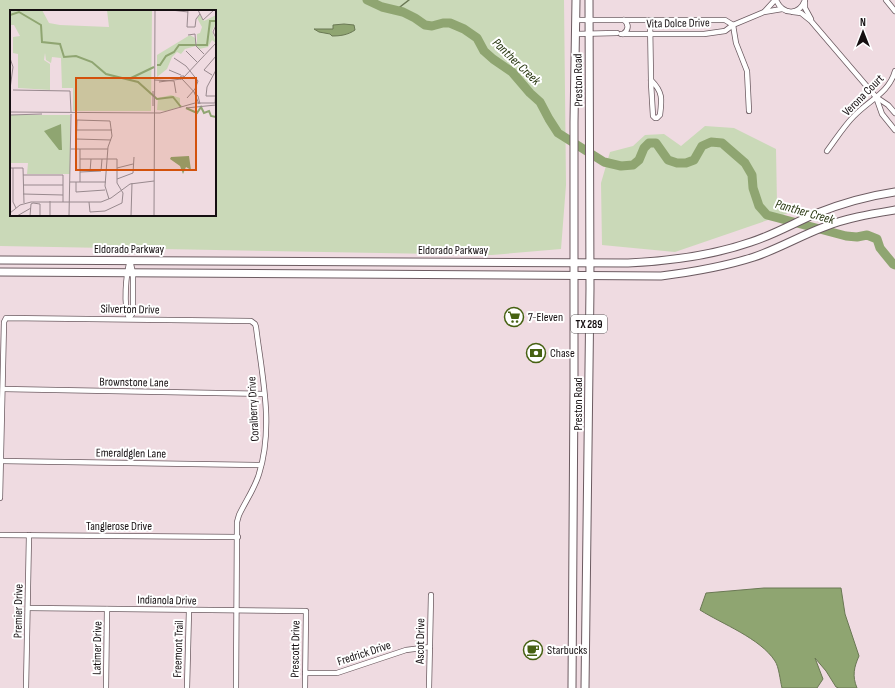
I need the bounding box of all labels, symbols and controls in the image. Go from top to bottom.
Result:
inset map [10,10,216,216]
north arrow [843,12,883,52]
street label: Vita Dolce Drive [646,15,710,32]
text: N [860,16,866,29]
water label: Panther Creek [489,35,545,89]
street label: Preston Road [571,53,586,107]
street label: Verona Court [839,71,888,119]
water label: Panther Creek [773,196,837,228]
street label: Eldorado Parkway [94,242,164,257]
street label: Eldorado Parkway [418,243,488,258]
street label: Silverton Drive [100,301,160,318]
supermarket icon: 7-Eleven [503,306,525,328]
place label: 7-Eleven [528,310,563,325]
road number: TX 289 [571,315,607,333]
bank icon: Chase [525,342,547,364]
place label: Chase [550,346,575,361]
street label: Brownstone Lane [99,374,169,391]
street label: Coralberry Drive [244,376,263,442]
street label: Preston Road [571,377,586,431]
street label: Emeraldglen Lane [96,445,167,462]
street label: Tanglerose Drive [86,519,152,534]
street label: Premier Drive [11,584,26,638]
street label: Indianola Drive [137,592,197,609]
street label: Ascot Drive [413,618,428,665]
street label: Freemont Trail [170,620,187,678]
street label: Prescott Drive [288,620,304,678]
street label: Latimer Drive [90,621,105,675]
street label: Fredrick Drive [335,638,393,669]
cafe icon: Starbucks [522,639,544,661]
place label: Starbucks [547,643,587,658]

